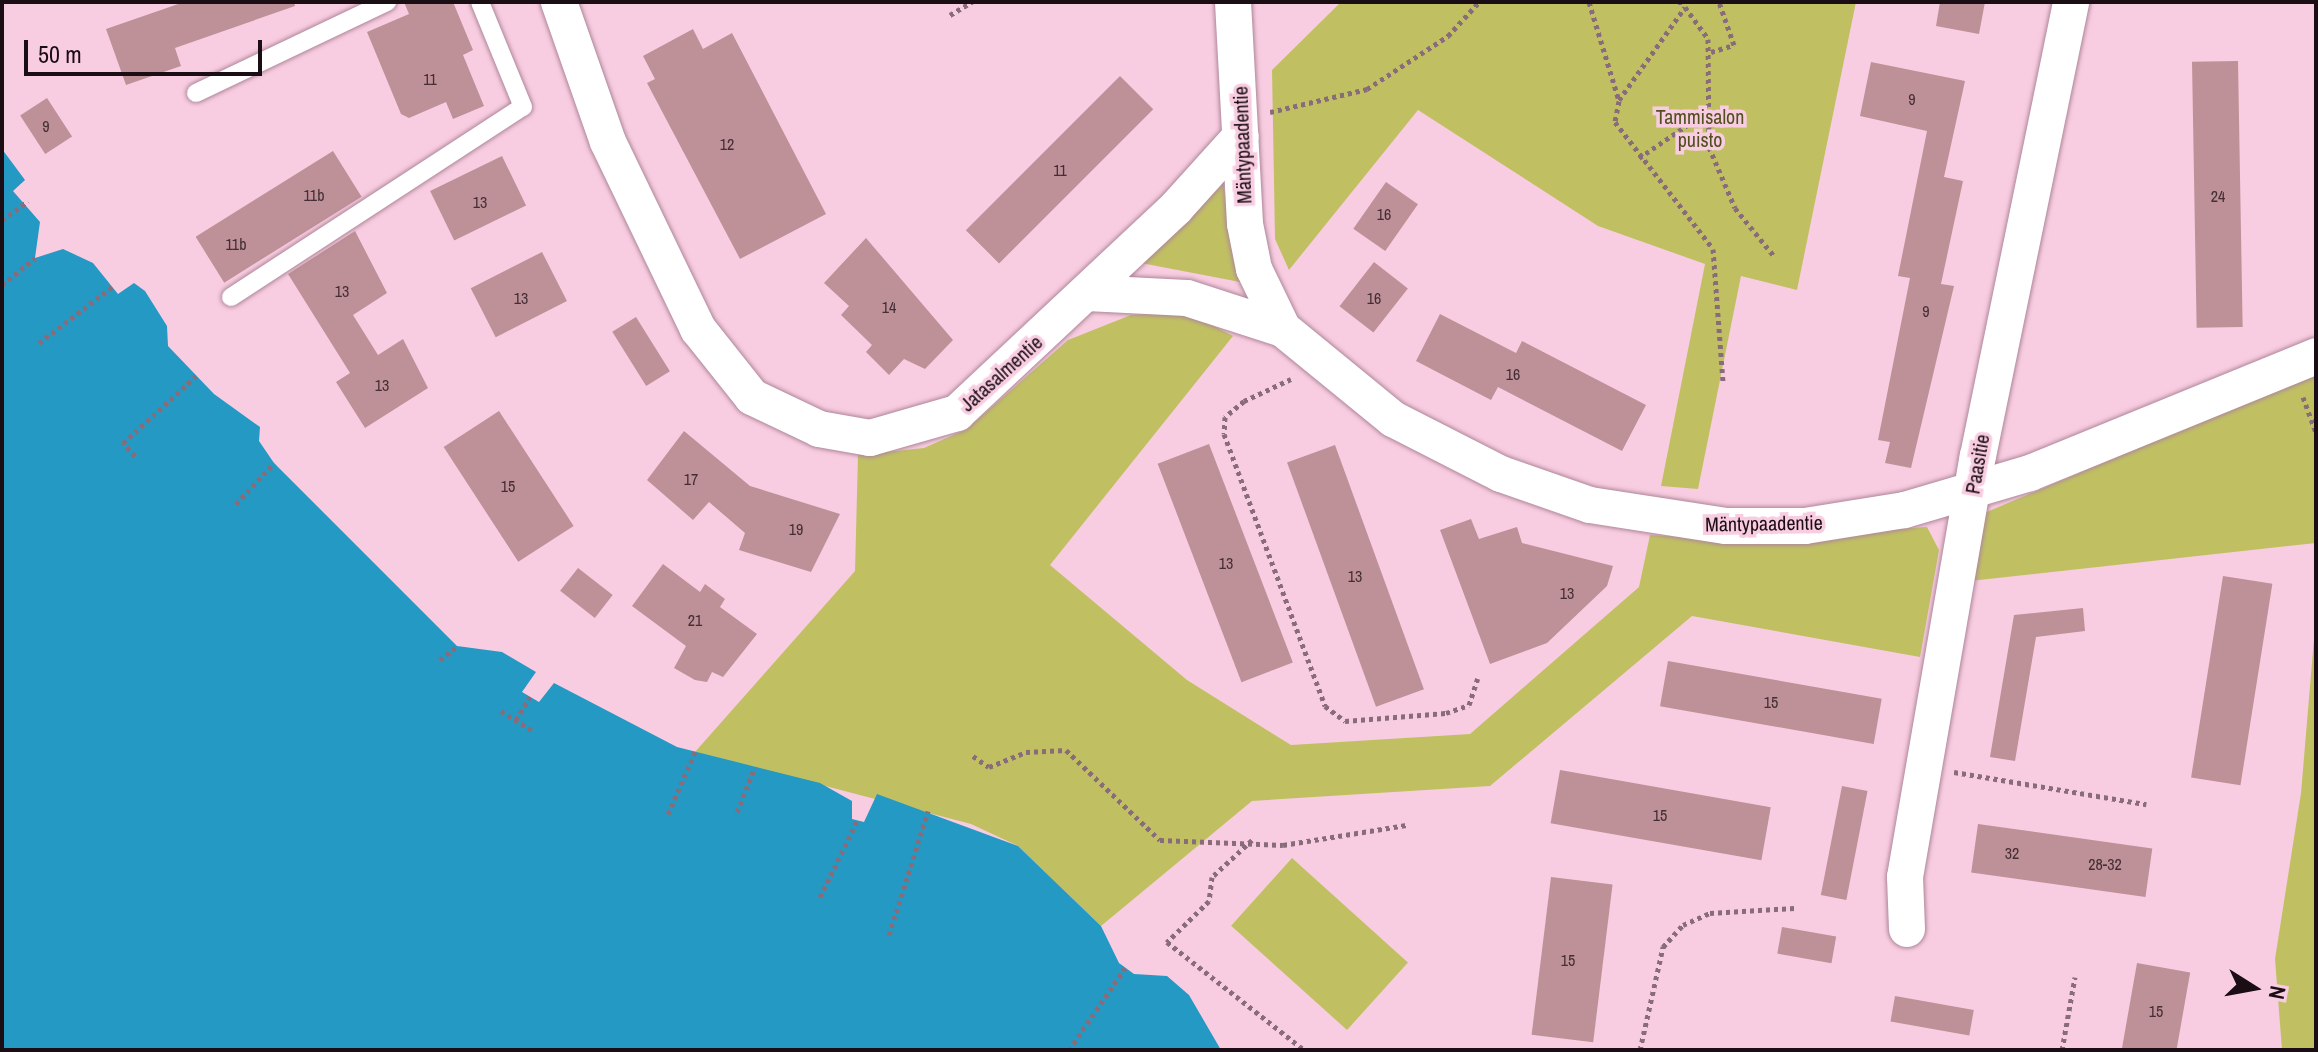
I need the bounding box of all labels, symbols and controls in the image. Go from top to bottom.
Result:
scale bar [28,24,266,74]
text: 50 m [38,38,82,70]
house number: 11 [423,69,437,89]
street label: Mäntypaadentie [1228,86,1256,204]
house number: 9 [1908,89,1916,109]
park label: Tammisalon puisto [1656,104,1744,151]
house number: 9 [42,116,50,136]
house number: 12 [720,134,734,154]
house number: 11 [1053,160,1067,180]
house number: 11b [304,185,324,205]
house number: 24 [2211,186,2225,206]
house number: 13 [473,192,487,212]
house number: 16 [1377,204,1391,224]
house number: 11b [226,234,246,254]
house number: 13 [335,281,349,301]
house number: 13 [514,288,528,308]
house number: 16 [1367,288,1381,308]
house number: 14 [882,297,896,317]
house number: 9 [1922,301,1930,321]
street label: Jatasalmentie [955,330,1047,416]
house number: 16 [1506,364,1520,384]
house number: 13 [375,375,389,395]
street label: Paasitie [1960,432,1994,496]
house number: 17 [684,469,698,489]
house number: 15 [501,476,515,496]
street label: Mäntypaadentie [1705,510,1823,536]
house number: 19 [789,519,803,539]
house number: 13 [1219,553,1233,573]
house number: 13 [1348,566,1362,586]
house number: 13 [1560,583,1574,603]
house number: 21 [688,610,702,630]
house number: 15 [1764,692,1778,712]
house number: 15 [1653,805,1667,825]
house number: 32 [2005,843,2019,863]
house number: 28-32 [2088,854,2122,874]
north arrow [2214,948,2294,1028]
house number: 15 [1561,950,1575,970]
text: N [2262,983,2294,1002]
house number: 15 [2149,1001,2163,1021]

